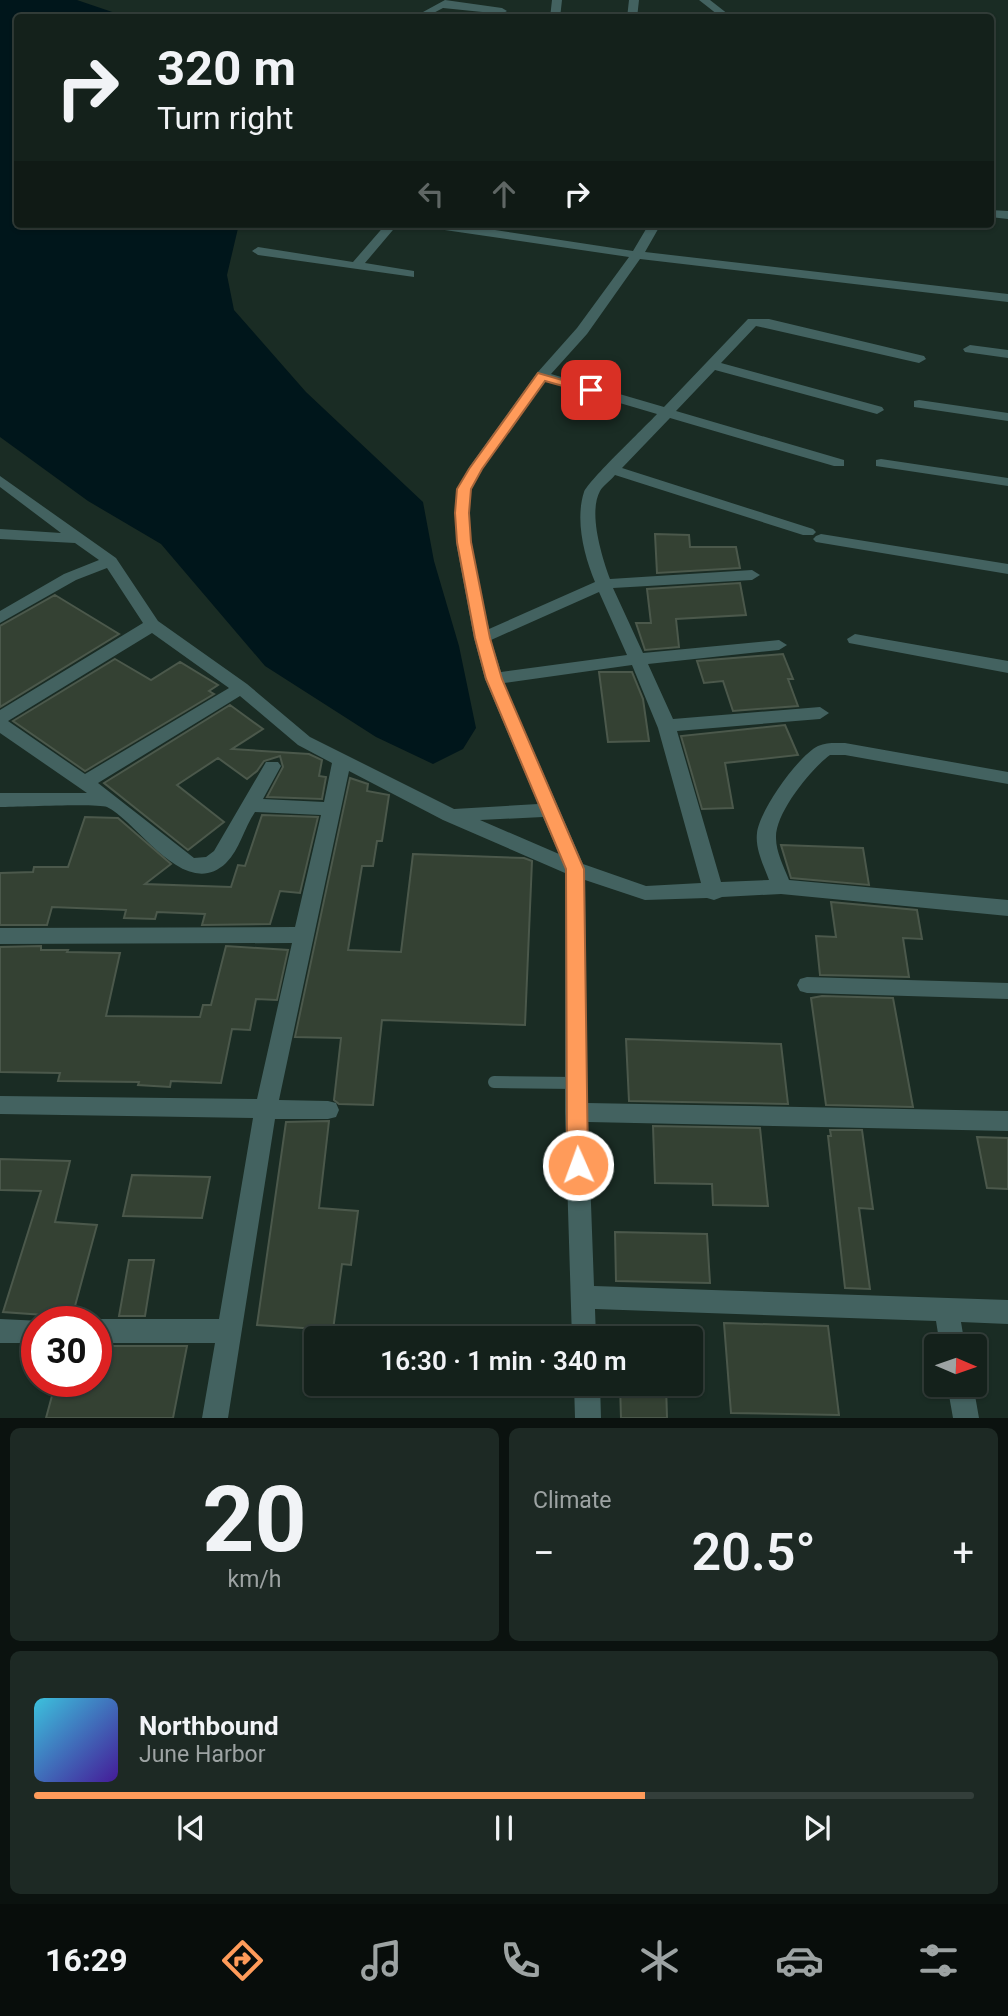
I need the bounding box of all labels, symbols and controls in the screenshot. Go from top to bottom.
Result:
text: 320 m [157,40,296,97]
icon: right [42,42,133,133]
text: Turn right [157,99,293,137]
icon: left [412,175,450,213]
icon: ahead [485,175,523,213]
icon: right [558,175,596,213]
pin [561,360,621,420]
icon: arrive [572,371,610,409]
position arrow [541,1128,615,1202]
speed limit sign: 30 [21,1306,112,1397]
north arrow [924,1334,987,1396]
map controls [924,1334,987,1397]
text: 16:30 · 1 min · 340 m [380,1346,627,1376]
text: 20 [202,1467,307,1573]
text: Climate [533,1487,612,1514]
text: 20.5° [692,1522,816,1583]
text: − [533,1531,555,1575]
text: + [952,1531,974,1575]
text: km/h [228,1566,282,1593]
text: Northbound [139,1711,279,1741]
text: June Harbor [139,1741,266,1768]
icon: previous [172,1809,210,1847]
icon: pause [485,1809,523,1847]
icon: next [798,1809,836,1847]
icon: directions [218,1936,267,1985]
icon: music [357,1936,406,1985]
icon: phone [496,1936,545,1985]
icon: climate [635,1936,684,1985]
icon: car [775,1936,824,1985]
icon: filters [914,1936,963,1985]
text: 16:29 [45,1941,128,1979]

